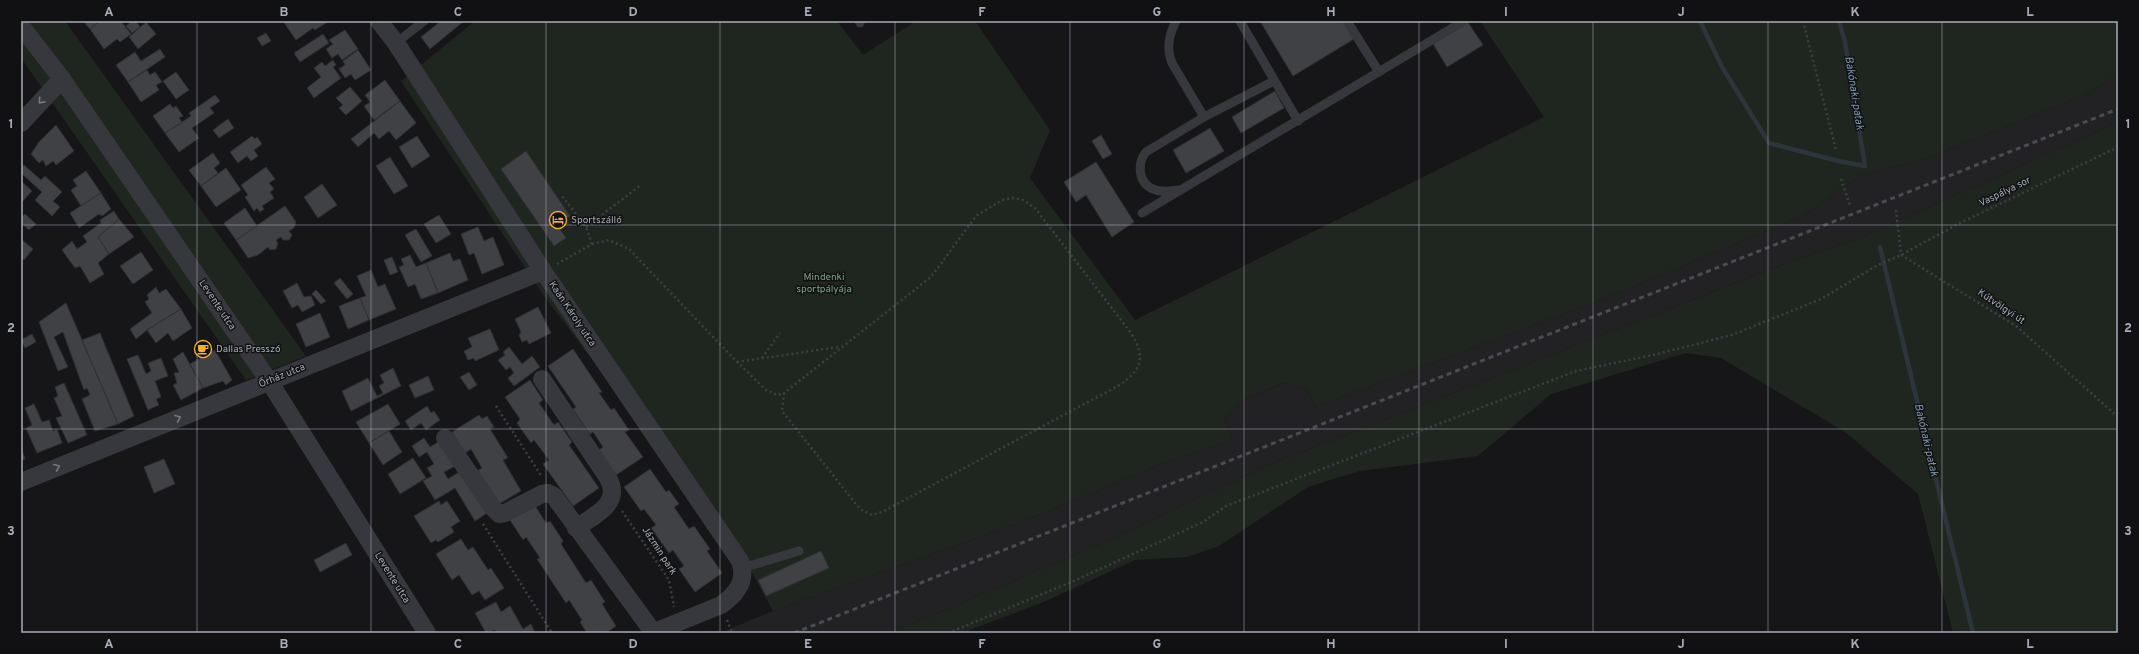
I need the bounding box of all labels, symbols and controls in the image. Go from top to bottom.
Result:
text: A [104,5,114,21]
text: B [280,5,289,21]
text: C [454,5,462,21]
text: D [628,5,638,21]
text: E [804,5,812,21]
text: F [978,5,986,21]
text: G [1153,5,1162,21]
text: H [1326,5,1336,21]
text: I [1504,5,1508,21]
text: J [1677,5,1685,21]
text: K [1850,5,1860,21]
text: L [2026,5,2034,21]
water label: Bakónaki-patak [1841,55,1867,131]
one-way arrow [39,96,46,104]
text: 1 [8,117,14,133]
text: 1 [2125,117,2131,133]
street label: Vaspálya sor [1977,174,2033,210]
hotel icon: Sportszálló [548,210,568,230]
place label: Sportszálló [571,214,622,227]
park label: Mindenki sportpályája [796,271,852,296]
street label: Levente utca [195,277,239,333]
street label: Kaán Károly utca [545,279,599,349]
street label: Kútvölgyi út [1975,286,2027,328]
text: 2 [7,321,15,337]
text: 2 [2124,321,2132,337]
cafe icon: Dallas Presszó [193,339,213,359]
place label: Dallas Presszó [216,343,281,356]
street label: Őrház utca [256,360,307,391]
water label: Bakónaki-patak [1911,402,1941,478]
one-way arrow [174,415,181,423]
one-way arrow [53,464,61,472]
text: 3 [7,524,15,540]
street label: Jázmin park [639,524,679,578]
text: 3 [2124,524,2132,540]
street label: Levente utca [371,550,413,606]
text: A [104,637,114,653]
text: B [280,637,289,653]
text: C [454,637,462,653]
text: D [628,637,638,653]
text: E [804,637,812,653]
text: F [978,637,986,653]
text: G [1153,637,1162,653]
text: H [1326,637,1336,653]
text: I [1504,637,1508,653]
text: J [1677,637,1685,653]
text: K [1850,637,1860,653]
text: L [2026,637,2034,653]

